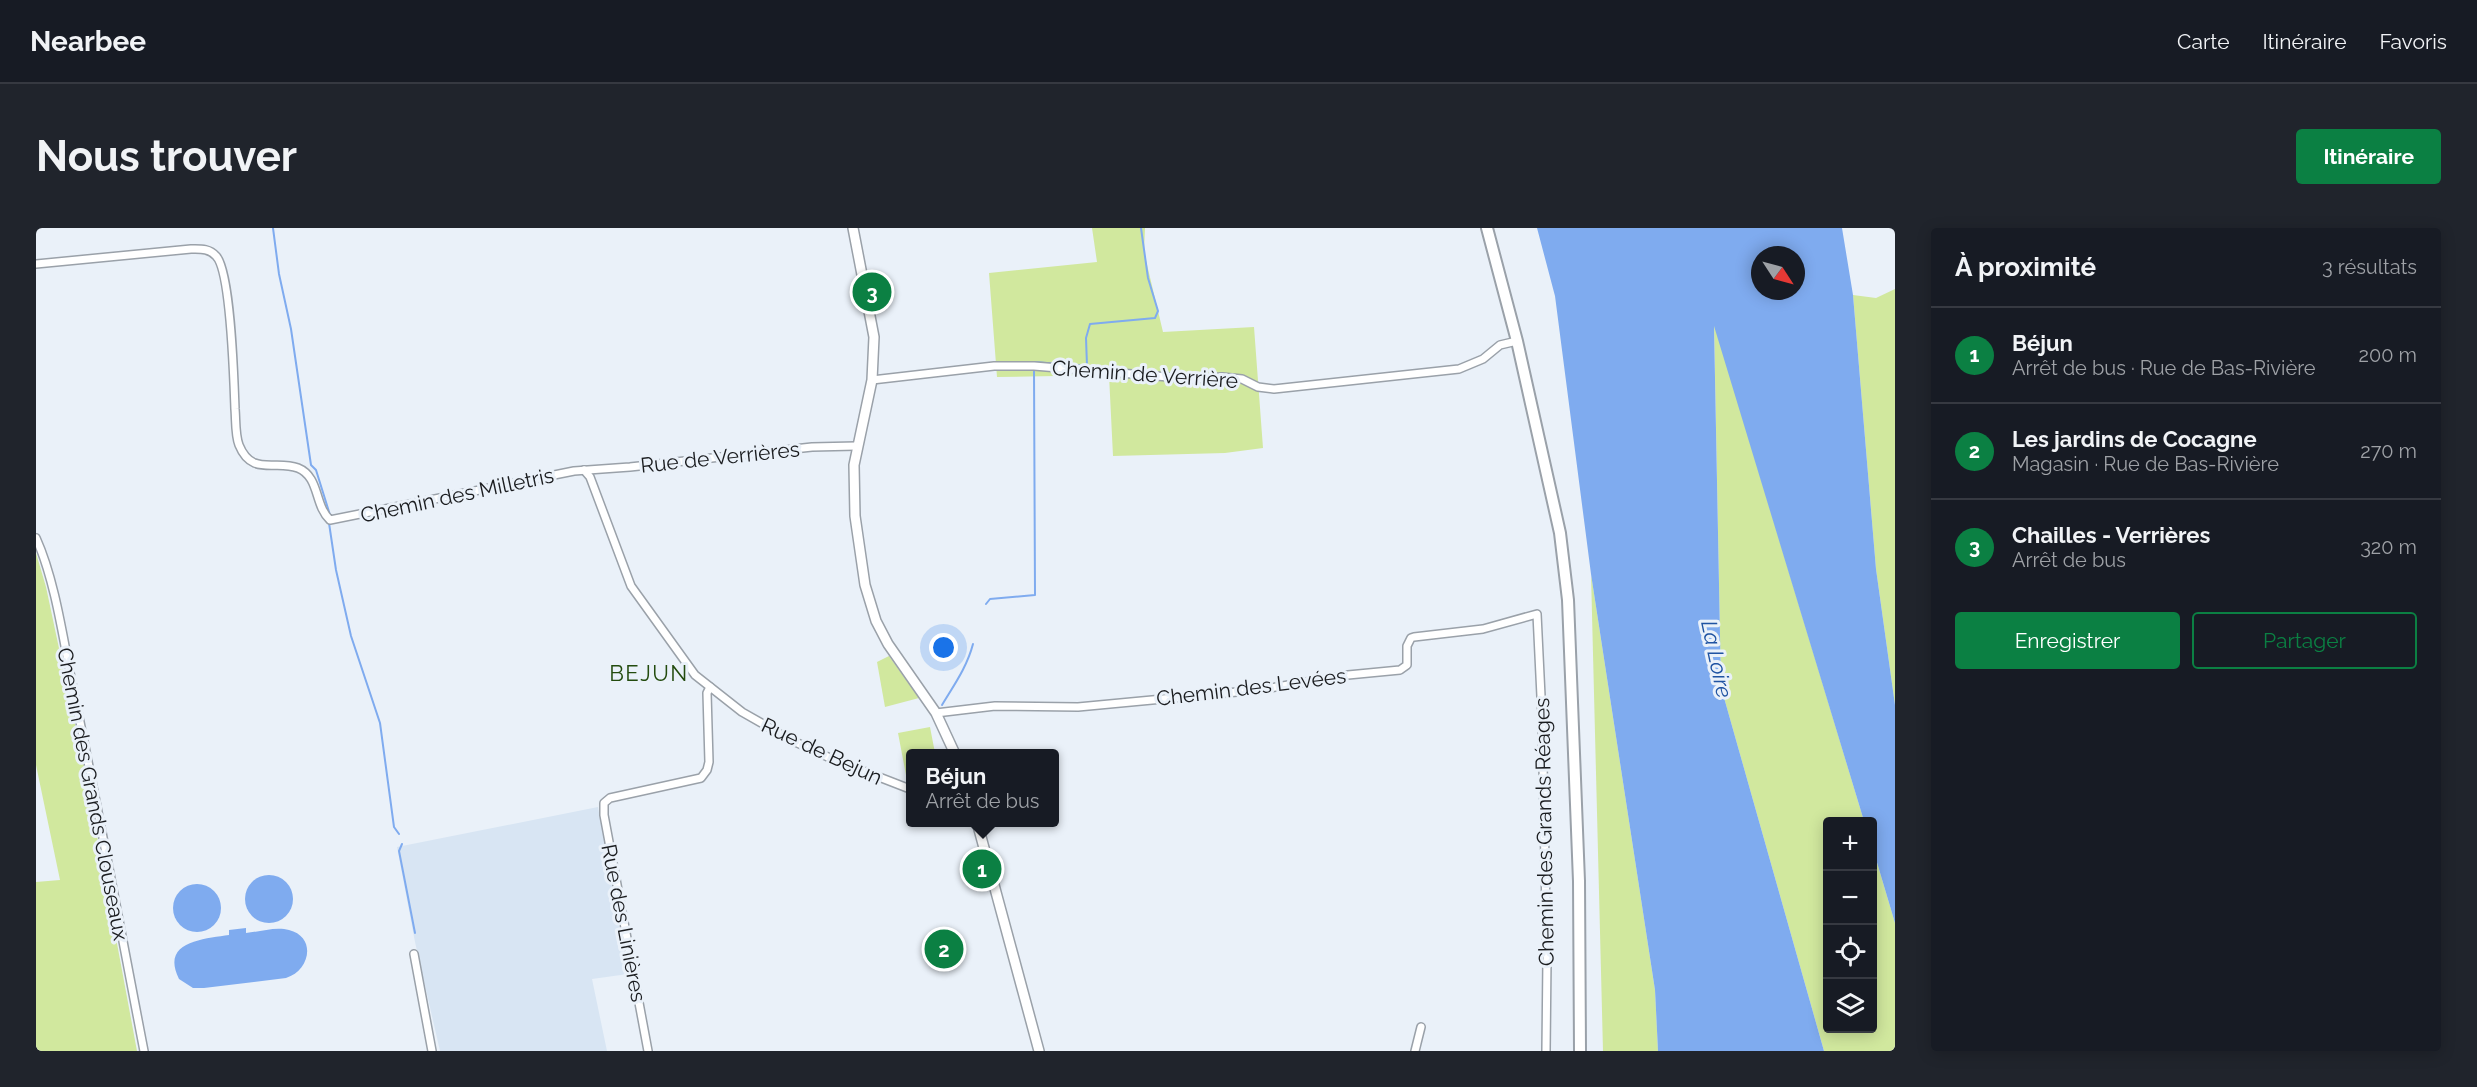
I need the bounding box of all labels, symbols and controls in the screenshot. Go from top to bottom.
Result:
text: Nearbee [30,25,146,58]
text: Carte [2177,29,2229,54]
text: Itinéraire [2262,29,2346,54]
text: Favoris [2379,29,2447,54]
button: Itinéraire [2296,129,2441,184]
text: Nous trouver [36,132,297,181]
north arrow [1751,246,1805,300]
text: À proximité [1955,252,2096,282]
text: 3 résultats [2322,255,2417,279]
pin: 3 [852,270,892,314]
text: Béjun [2012,330,2073,356]
text: 1 [1970,343,1979,367]
text: 200 m [2359,343,2417,367]
street label: Chemin de Verrière [1051,355,1239,393]
text: Arrêt de bus · Rue de Bas-Rivière [2012,356,2316,380]
text: Les jardins de Cocagne [2012,426,2257,452]
street label: Rue de Verrières [639,436,801,478]
text: 2 [1969,439,1980,463]
text: 270 m [2360,439,2417,463]
text: Magasin · Rue de Bas-Rivière [2012,452,2279,476]
street label: Chemin des Milletris [358,462,556,528]
text: Chailles - Verrières [2012,522,2210,548]
text: 3 [1969,535,1980,559]
text: 320 m [2360,535,2417,559]
text: Arrêt de bus [2012,548,2126,572]
button: Enregistrer [1955,612,2180,669]
button: Partager [2192,612,2417,669]
water label: La Loire [1696,618,1738,700]
your location [929,633,958,662]
street label: Chemin des Grands Clouseaux [52,645,134,943]
district label: BEJUN [609,660,689,686]
street label: Chemin des Levées [1155,663,1347,711]
street label: Chemin des Grands Réages [1529,698,1559,966]
street label: Rue de Bejun [758,712,886,790]
popup [906,749,1059,827]
text: Béjun [926,763,986,789]
text: Arrêt de bus [926,789,1039,813]
map controls [1823,817,1877,1033]
button: + [1823,817,1877,871]
street label: Rue des Linières [596,842,652,1004]
pin: 1 [962,846,1002,892]
button: − [1823,871,1877,925]
button: locate [1823,925,1877,979]
pin: 2 [924,926,964,972]
button: layers [1823,979,1877,1033]

